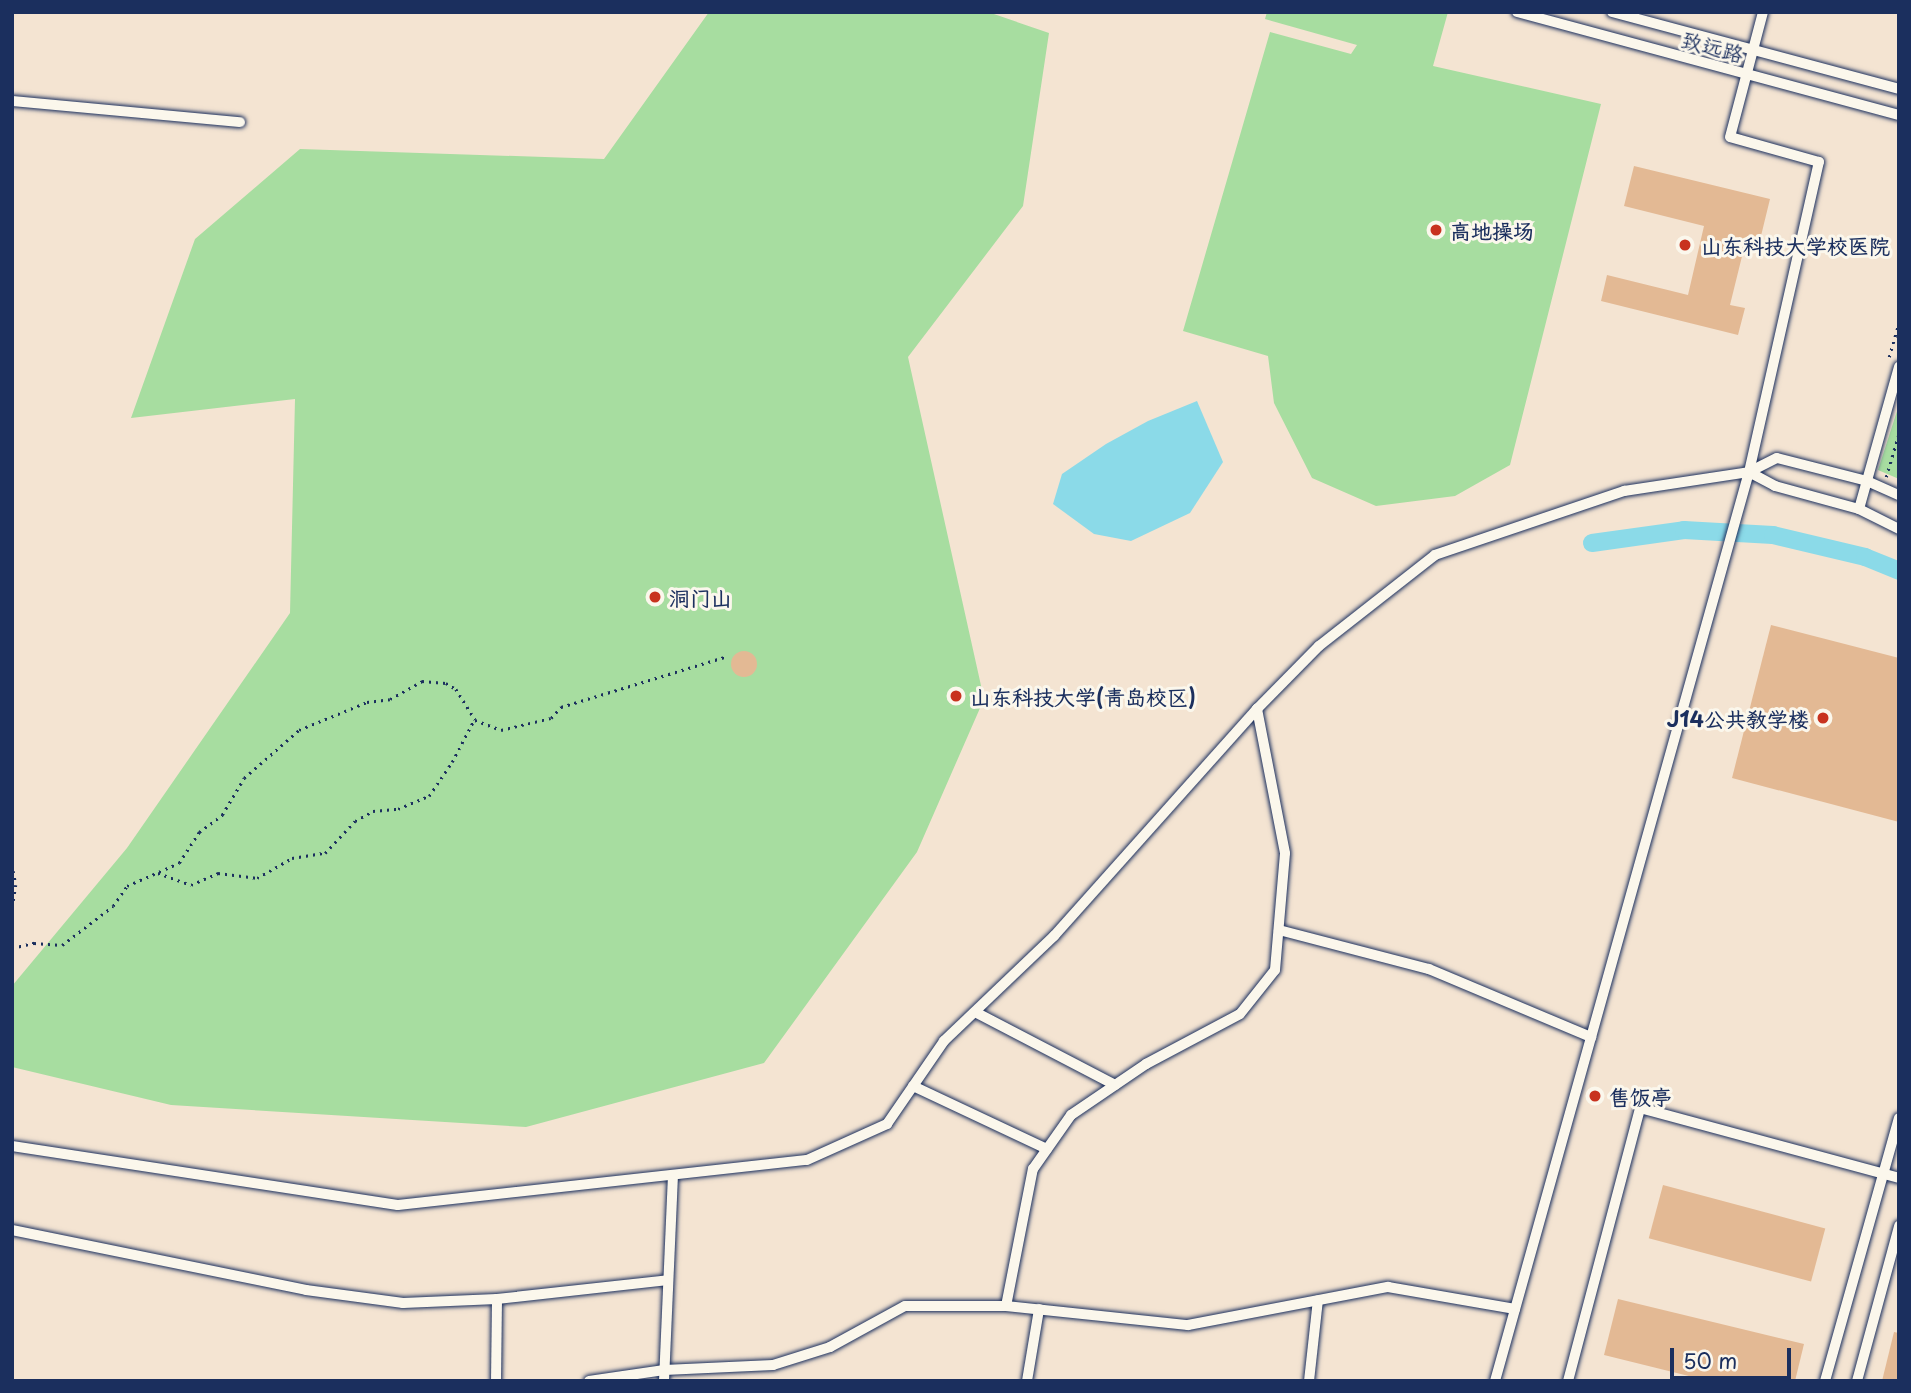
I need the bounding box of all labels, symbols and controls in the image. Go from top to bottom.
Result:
street label: 致远路 [1679,26,1747,66]
place label: 高地操场 [1450,217,1534,243]
marker: 高地操场 [1428,222,1444,238]
place label: 山东科技大学校医院 [1701,232,1890,258]
marker: 山东科技大学校医院 [1675,235,1695,255]
place label: 洞门山 [669,584,732,610]
marker: 洞门山 [647,589,663,605]
place label: 山东科技大学(青岛校区) [970,683,1196,709]
marker: 山东科技大学(青岛校区) [948,688,964,704]
place label: J14公共教学楼 [1667,705,1809,731]
marker: J14公共教学楼 [1815,710,1831,726]
place label: 售饭亭 [1609,1083,1672,1109]
marker: 售饭亭 [1587,1088,1603,1104]
scale bar [1673,1334,1794,1378]
text: 50 m [1683,1344,1737,1376]

